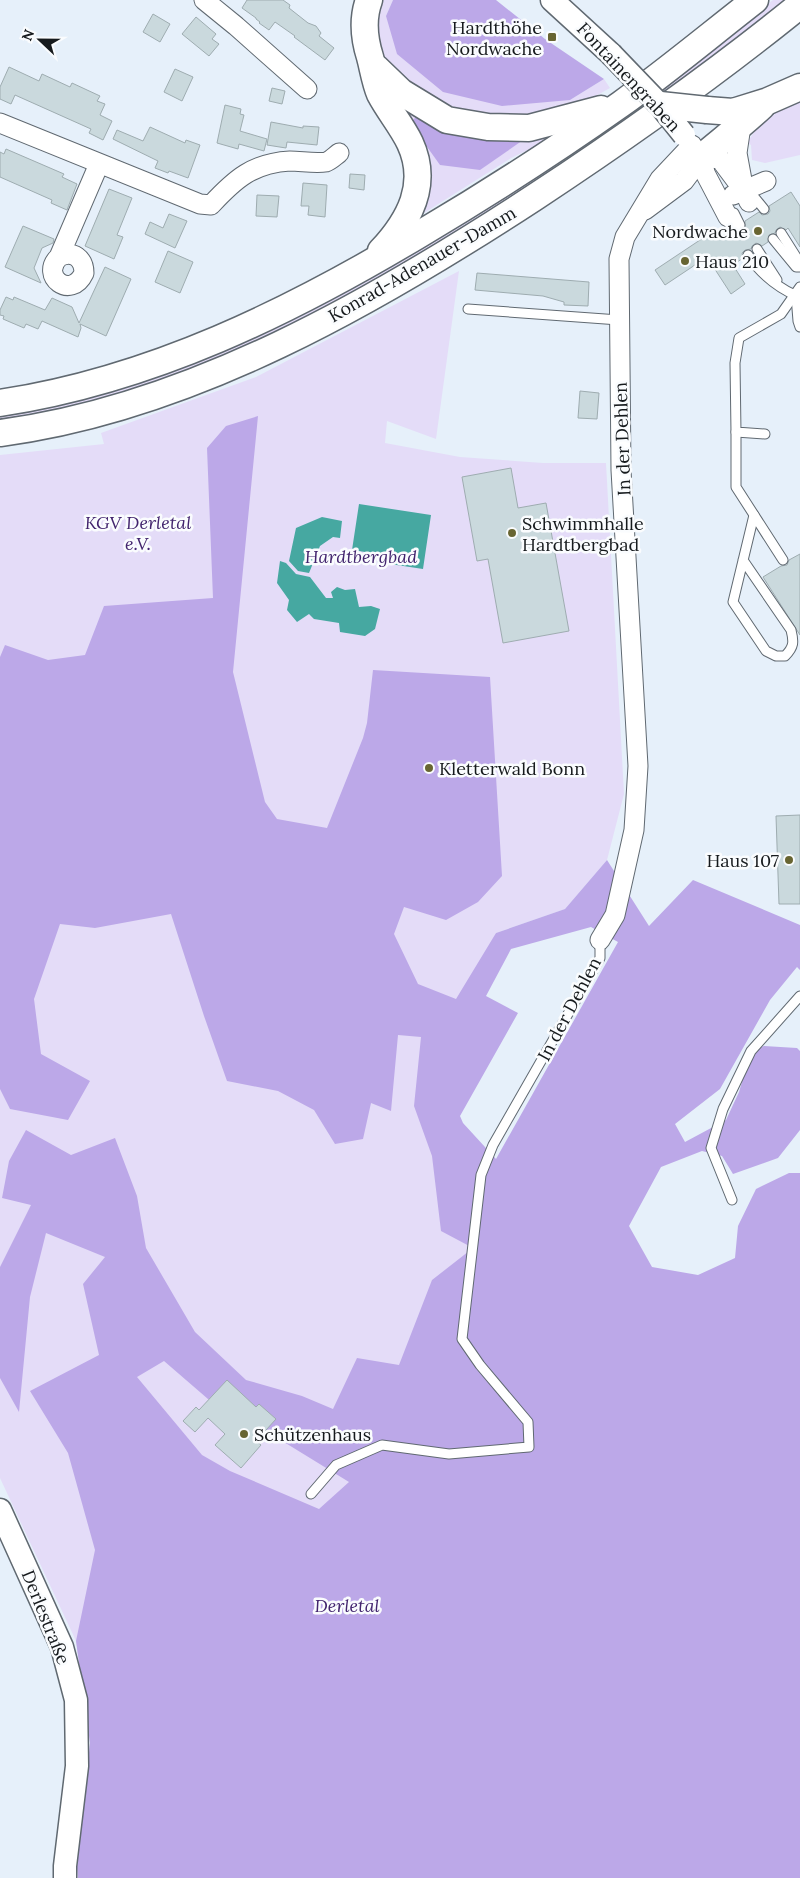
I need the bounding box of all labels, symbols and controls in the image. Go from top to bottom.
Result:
north arrow [15,15,65,65]
place label: Hardthöhe Nordwache [446,16,542,60]
street label: Fontainengraben [572,17,686,137]
text: N [18,27,38,44]
marker: Hardthöhe Nordwache [546,31,558,43]
street label: Konrad-Adenauer-Damm [324,201,520,327]
place label: Nordwache [652,220,748,243]
marker: Nordwache [752,225,764,237]
place label: Haus 210 [695,250,769,273]
marker: Haus 210 [679,255,691,267]
street label: In der Dehlen [609,382,635,496]
park label: KGV Derletal e.V. [85,511,191,555]
place label: Schwimmhalle Hardtbergbad [522,512,644,556]
marker: Schwimmhalle Hardtbergbad [506,527,518,539]
park label: Hardtbergbad [305,545,417,568]
place label: Kletterwald Bonn [439,757,585,780]
marker: Kletterwald Bonn [423,762,435,774]
place label: Haus 107 [706,849,779,872]
marker: Haus 107 [783,854,795,866]
street label: In der Dehlen [532,953,606,1065]
place label: Schützenhaus [254,1423,371,1446]
marker: Schützenhaus [238,1428,250,1440]
street label: Derlestraße [17,1566,75,1668]
park label: Derletal [314,1594,380,1617]

